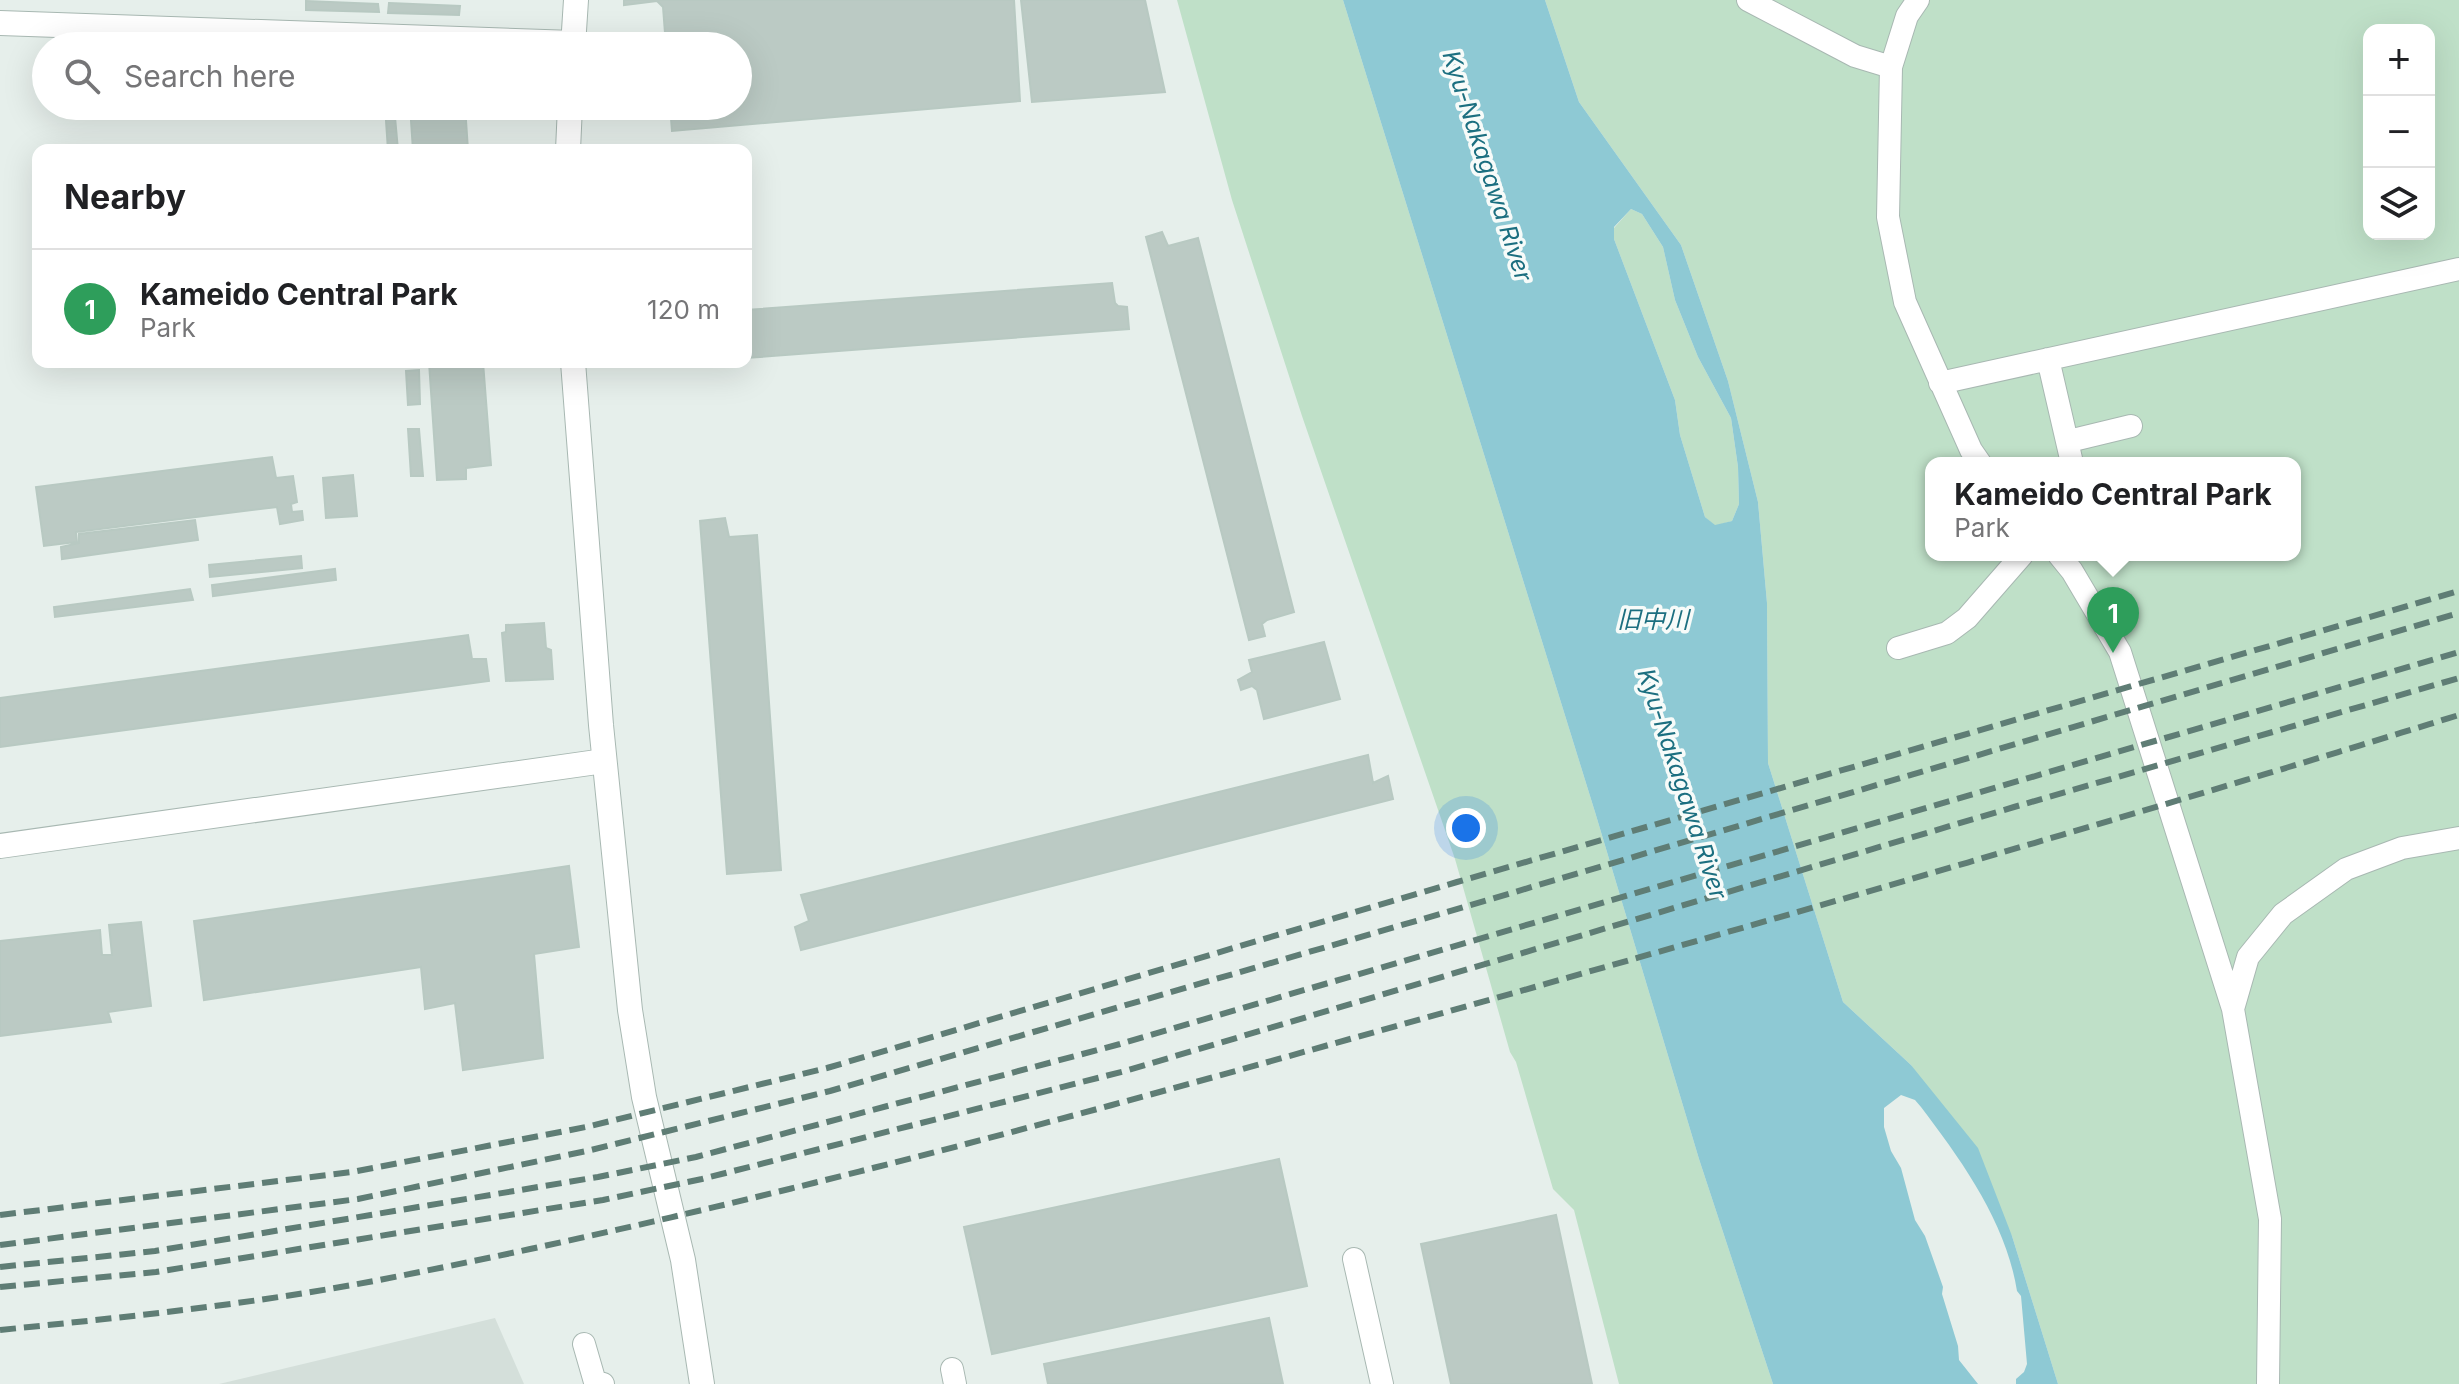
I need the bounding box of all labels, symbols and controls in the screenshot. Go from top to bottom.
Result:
map controls [2363,24,2435,240]
button: + [2363,24,2435,96]
search box [32,32,752,120]
water label: Kyu-Nakagawa River [1437,47,1539,286]
icon: search [60,54,104,98]
text: Search here [124,58,296,94]
button: − [2363,96,2435,168]
button: layers [2363,168,2435,240]
text: Nearby [64,176,186,217]
text: Kameido Central Park [140,276,458,312]
text: 1 [84,294,96,325]
text: 120 m [647,294,720,325]
text: Park [140,312,196,343]
popup [1925,457,2301,561]
text: Kameido Central Park [1954,476,2272,512]
text: Park [1954,512,2010,543]
pin: 1 [2087,587,2139,653]
water label: 旧中川 [1617,605,1692,634]
water label: Kyu-Nakagawa River [1632,665,1734,904]
your location [1446,808,1486,848]

